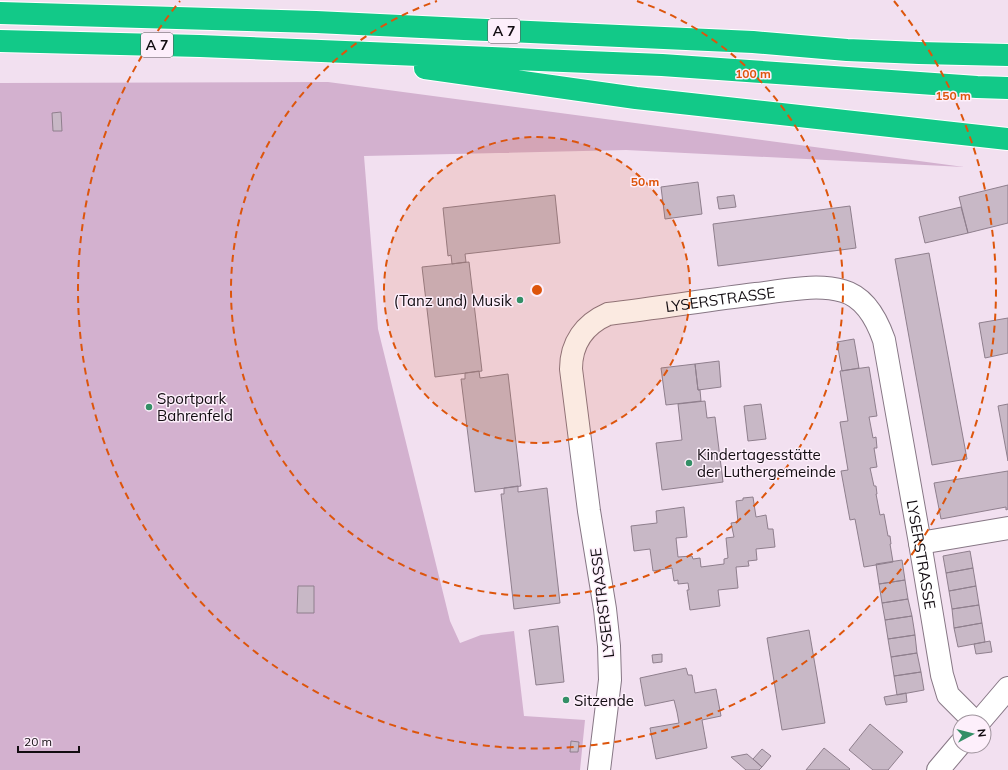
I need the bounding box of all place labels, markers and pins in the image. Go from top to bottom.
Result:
centre of rings [530,283,544,297]
place label: (Tanz und) Musik [394,291,512,310]
marker: (Tanz und) Musik [515,295,525,305]
place label: Sportpark Bahrenfeld [157,389,233,425]
marker: Sportpark Bahrenfeld [144,402,154,412]
place label: Kindertagesstätte der Luthergemeinde [697,445,836,481]
marker: Kindertagesstätte der Luthergemeinde [684,458,694,468]
place label: Sitzende [574,691,634,710]
marker: Sitzende [561,695,571,705]

